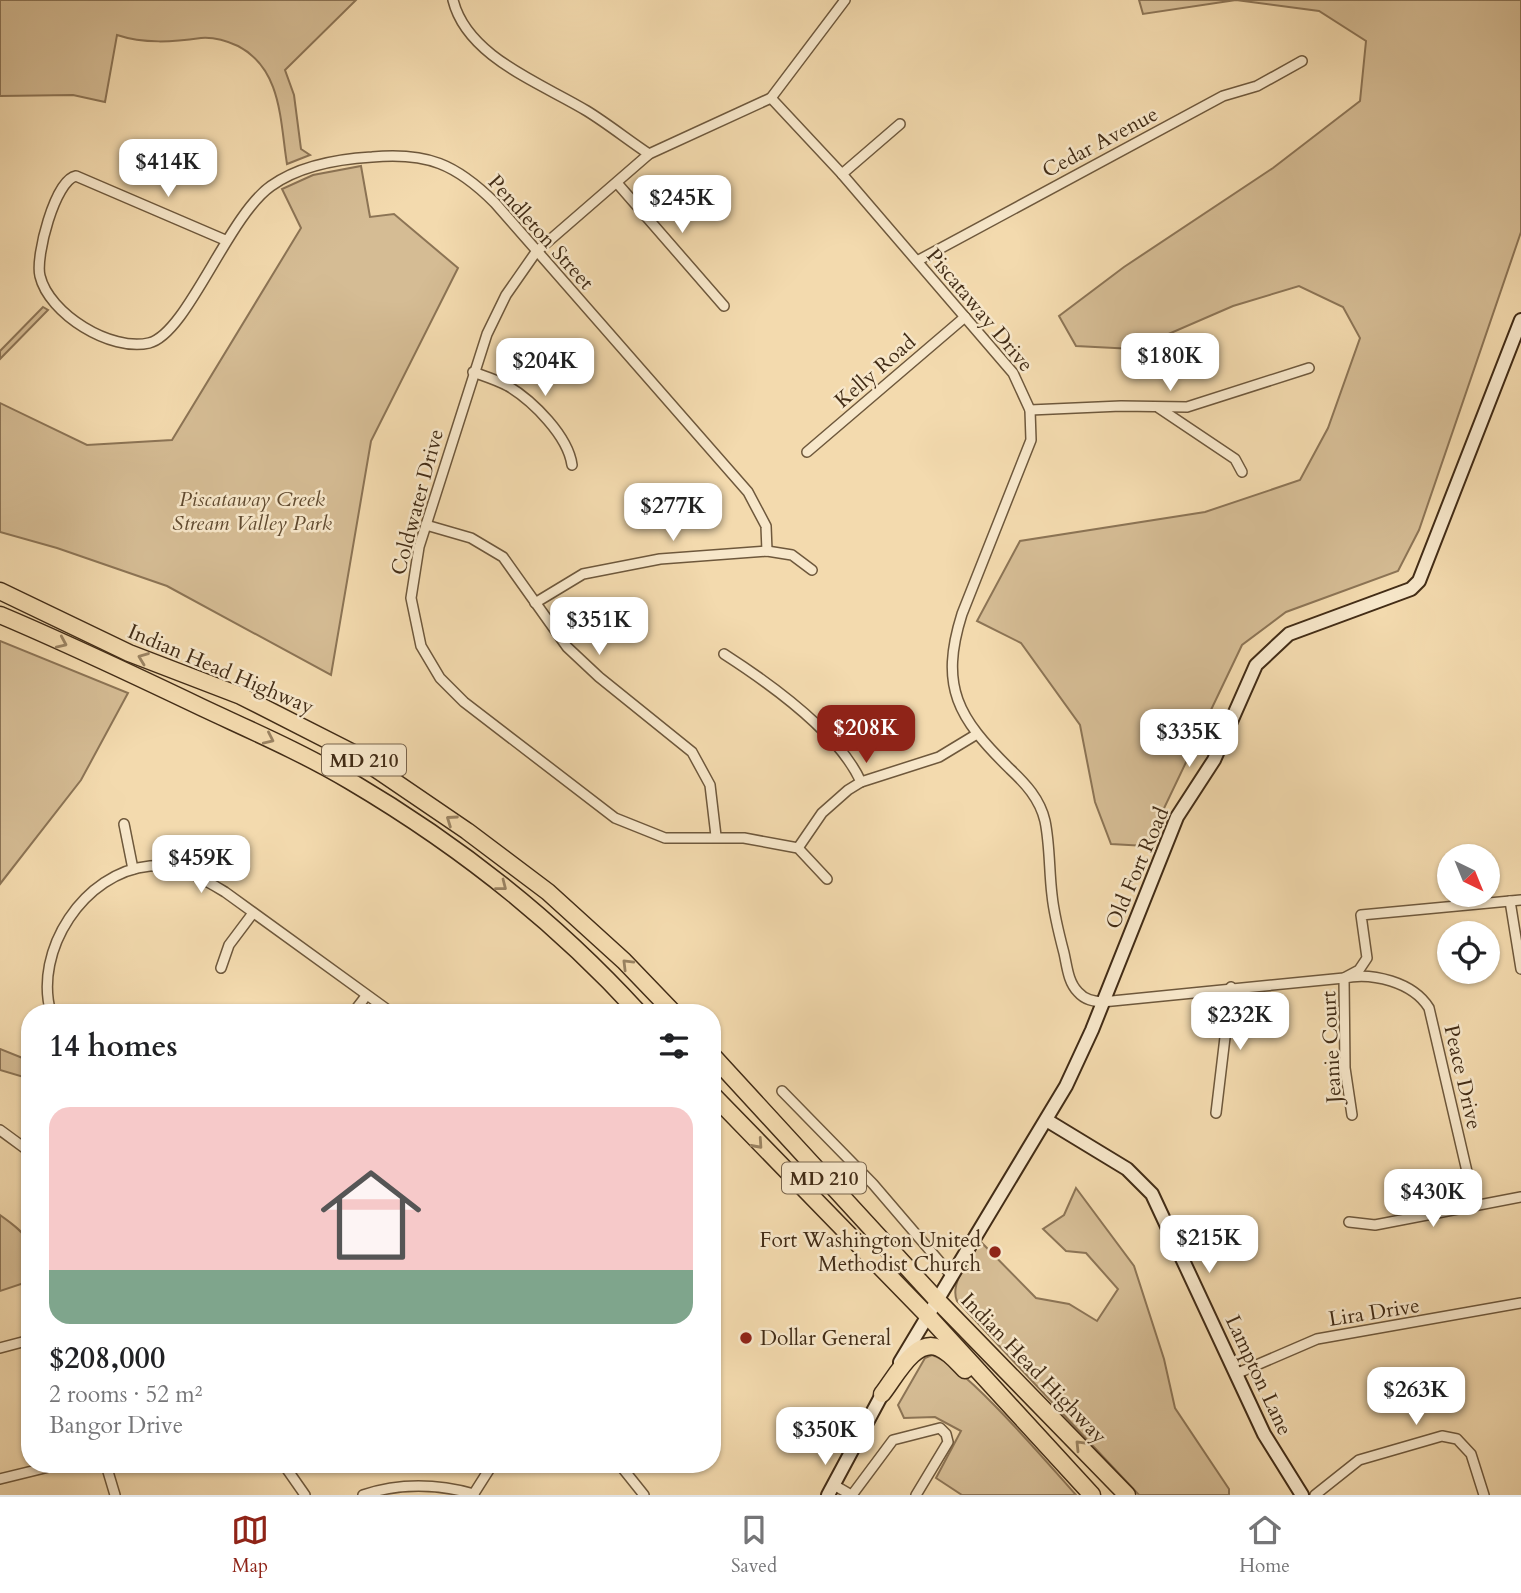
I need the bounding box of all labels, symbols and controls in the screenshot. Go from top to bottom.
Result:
street label: Cedar Avenue [1037,100,1163,185]
pin: $414K [119,140,217,199]
text: $414K [135,146,201,177]
street label: Pendleton Street [481,168,601,297]
pin: $245K [633,176,731,235]
text: $245K [649,182,715,213]
street label: Piscataway Drive [919,242,1040,378]
street label: Kelly Road [829,328,922,415]
pin: $180K [1121,334,1219,393]
pin: $204K [496,338,594,398]
text: $180K [1137,340,1203,371]
text: $204K [512,345,578,376]
street label: Coldwater Drive [384,426,451,578]
pin: $277K [624,484,722,543]
park label: Piscataway Creek Stream Valley Park [172,485,332,538]
text: $277K [640,490,706,521]
pin: $351K [550,598,648,657]
text: $351K [566,604,632,635]
street label: Indian Head Highway [123,617,318,722]
one-way arrow [55,635,68,649]
one-way arrow [137,652,149,666]
pin: $208K [817,706,915,765]
pin: $335K [1140,710,1238,769]
text: $208K [833,712,899,743]
text: $335K [1156,716,1222,747]
one-way arrow [262,731,274,745]
road number: MD 210 [322,744,406,776]
street label: Old Fort Road [1099,803,1176,934]
one-way arrow [446,816,459,828]
pin: $459K [152,836,250,895]
text: $459K [168,842,234,873]
north arrow [1437,844,1500,906]
map controls [1437,844,1500,984]
one-way arrow [495,877,507,890]
button: locate [1437,921,1500,984]
one-way arrow [622,959,635,972]
street label: Jeanie Court [1314,990,1349,1107]
pin: $232K [1191,992,1289,1052]
text: $232K [1207,999,1273,1030]
street label: Peace Drive [1436,1022,1489,1132]
text: 14 homes [49,1026,178,1067]
icon: filters [655,1027,693,1065]
one-way arrow [750,1136,763,1149]
icon: home [308,1152,434,1278]
road number: MD 210 [782,1162,866,1194]
pin: $430K [1384,1170,1482,1229]
text: $430K [1400,1176,1466,1207]
pin: $215K [1160,1216,1258,1275]
text: $215K [1176,1222,1242,1253]
place label: Fort Washington United Methodist Church [759,1226,981,1279]
marker: Fort Washington United Methodist Church [987,1244,1003,1260]
street label: Indian Head Highway [954,1286,1113,1450]
street label: Lira Drive [1326,1291,1422,1334]
street label: Lampton Lane [1218,1310,1299,1440]
place label: Dollar General [760,1324,891,1353]
marker: Dollar General [738,1330,754,1346]
text: $208,000 [49,1338,165,1379]
pin: $263K [1367,1368,1465,1427]
text: $263K [1383,1374,1449,1405]
text: 2 rooms · 52 m² [49,1379,202,1410]
pin: $350K [776,1408,874,1467]
text: Bangor Drive [49,1410,183,1441]
text: $350K [792,1414,858,1445]
one-way arrow [1075,1441,1088,1454]
tab: Map [231,1511,269,1579]
tab: Saved [731,1511,777,1579]
tab: Home [1239,1511,1290,1579]

